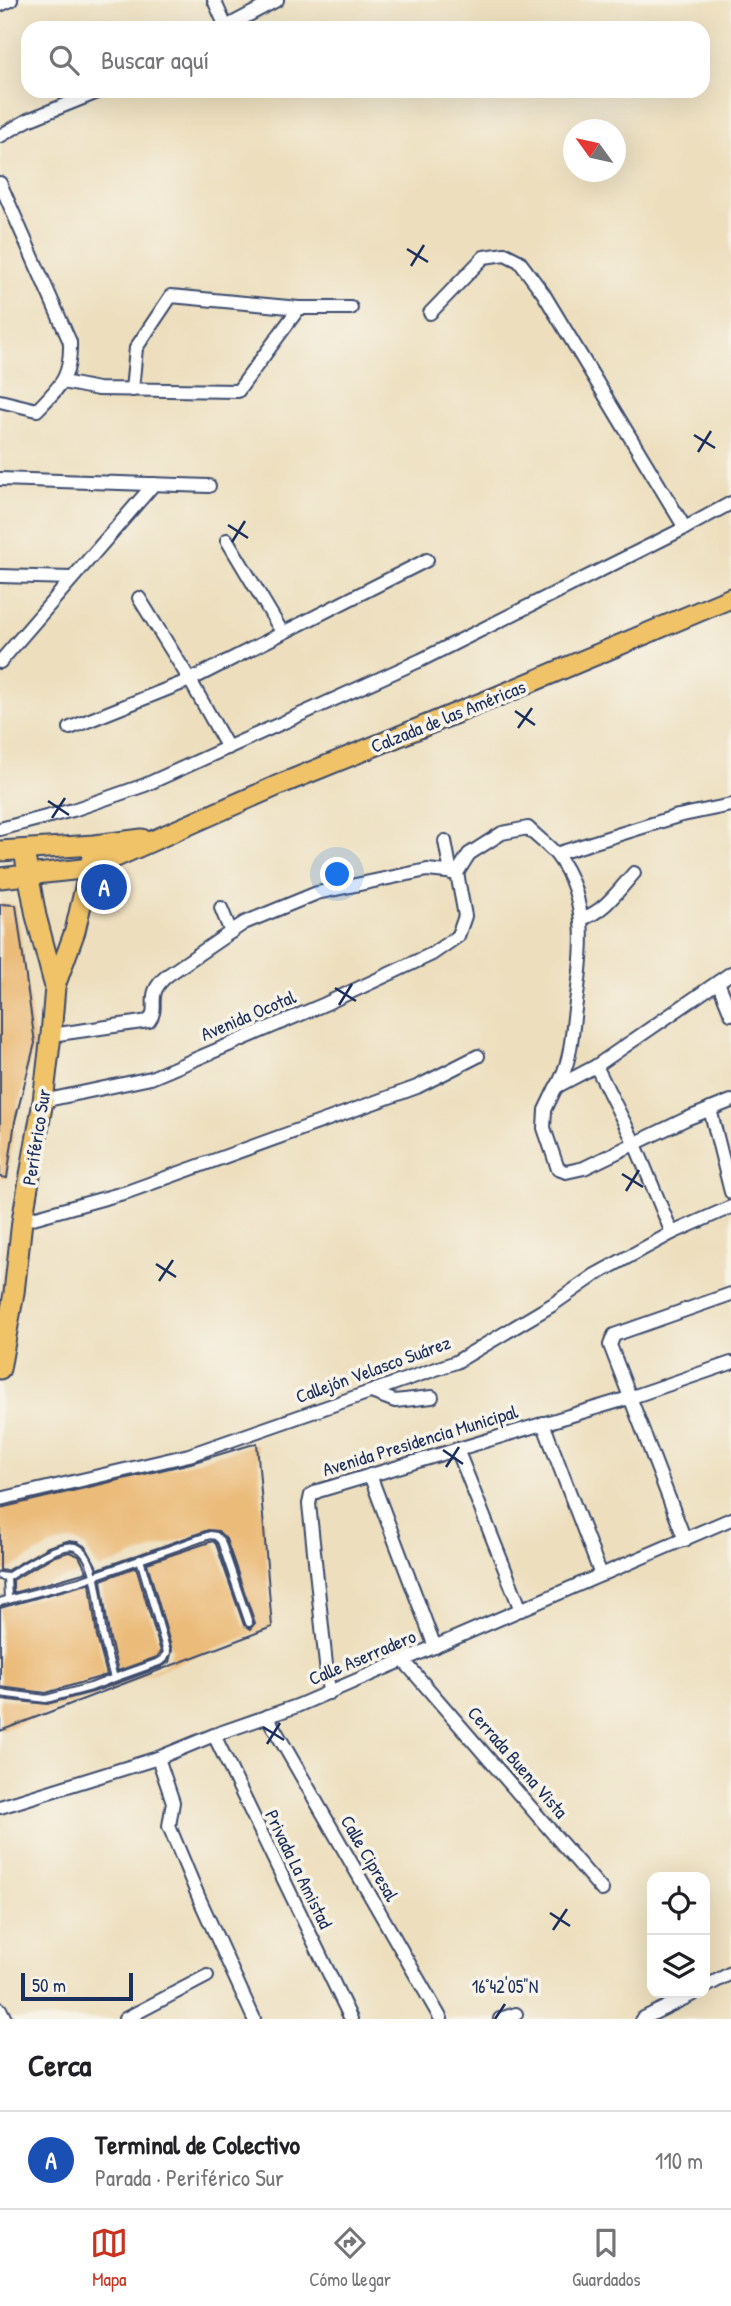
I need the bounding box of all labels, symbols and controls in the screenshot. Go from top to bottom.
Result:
search box [21,21,710,98]
icon: search [45,41,83,79]
text: Buscar aquí [101,42,209,77]
north arrow [563,119,626,182]
street label: Calzada de las Américas [367,673,529,759]
your location [320,857,354,891]
pin: A [81,861,127,913]
street label: Avenida Ocotal [196,983,300,1047]
street label: Periférico Sur [16,1086,57,1187]
street label: Callejón Velasco Suárez [292,1329,454,1409]
street label: Avenida Presidencia Municipal [319,1398,522,1482]
street label: Calle Aserradero [304,1623,420,1691]
street label: Cerrada Buena Vista [462,1700,574,1824]
street label: Privada La Amistad [259,1805,339,1933]
street label: Calle Cipresal [335,1810,406,1907]
map controls [647,1872,710,1998]
button: locate [647,1872,710,1935]
button: layers [647,1935,710,1998]
scale bar [21,1970,133,2002]
text: 50 m [32,1972,66,1998]
text: 16°42'05"N [472,1974,538,1999]
text: Cerca [28,2045,91,2085]
text: Terminal de Colectivo [95,2127,300,2162]
text: A [45,2145,57,2176]
text: 110 m [655,2145,703,2176]
text: Parada · Periférico Sur [95,2162,284,2193]
tab: Mapa [90,2224,128,2292]
tab: Cómo llegar [309,2224,391,2292]
tab: Guardados [572,2224,641,2292]

